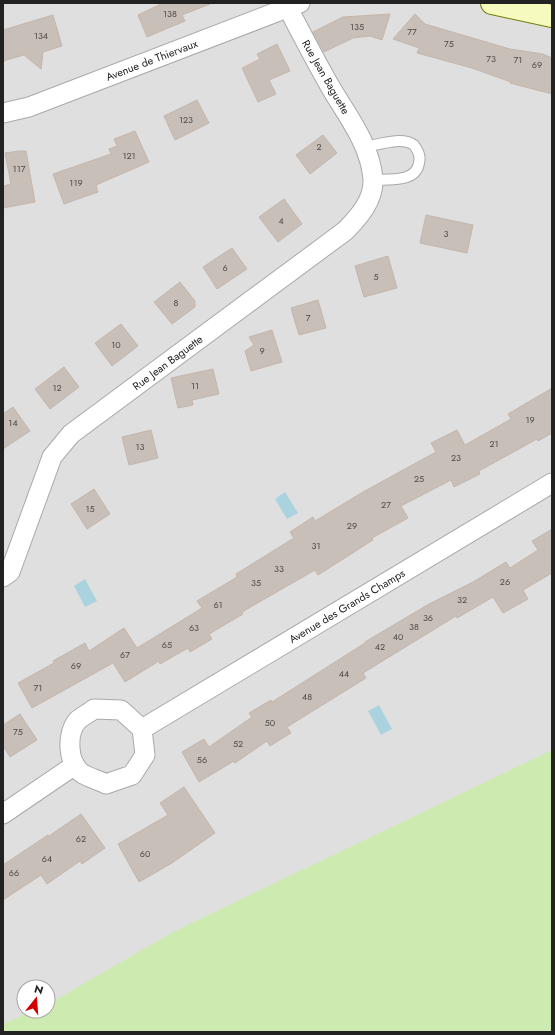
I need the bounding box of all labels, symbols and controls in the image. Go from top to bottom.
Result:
house number: 138 [163,7,177,20]
house number: 135 [350,20,364,33]
house number: 77 [407,25,417,38]
house number: 134 [34,29,48,42]
street label: Avenue de Thiervaux [103,35,200,85]
street label: Rue Jean Baguette [298,37,354,118]
house number: 75 [444,37,454,50]
house number: 73 [486,52,496,65]
house number: 71 [514,53,522,66]
house number: 69 [532,58,542,71]
house number: 123 [179,113,193,126]
house number: 2 [316,140,322,153]
house number: 121 [122,149,136,162]
house number: 117 [13,162,26,175]
house number: 119 [69,176,83,189]
house number: 4 [278,214,284,227]
house number: 3 [444,227,449,240]
house number: 6 [222,261,228,274]
house number: 5 [373,270,379,283]
house number: 8 [174,296,179,309]
house number: 7 [306,311,311,324]
street label: Rue Jean Baguette [129,331,206,394]
house number: 10 [111,338,121,351]
house number: 9 [259,344,265,357]
house number: 11 [191,379,199,392]
house number: 12 [52,381,62,394]
house number: 19 [525,413,535,426]
house number: 14 [8,416,18,429]
house number: 21 [489,437,499,450]
house number: 13 [136,440,145,453]
house number: 23 [451,451,461,464]
house number: 25 [414,472,424,485]
house number: 27 [381,498,391,511]
house number: 15 [85,502,95,515]
house number: 29 [347,519,357,532]
house number: 31 [312,539,320,552]
house number: 33 [274,562,284,575]
street label: Avenue des Grands Champs [286,565,408,647]
house number: 26 [500,575,510,588]
house number: 35 [251,576,261,589]
house number: 32 [457,593,467,606]
house number: 61 [213,598,223,611]
house number: 36 [423,611,433,624]
house number: 38 [409,620,419,633]
house number: 63 [189,621,199,634]
house number: 40 [393,630,404,643]
house number: 65 [162,638,172,651]
house number: 42 [375,640,385,653]
house number: 67 [120,648,130,661]
house number: 69 [71,659,81,672]
house number: 44 [339,667,349,680]
house number: 71 [34,681,42,694]
house number: 48 [302,690,312,703]
house number: 50 [265,716,276,729]
house number: 75 [13,725,23,738]
house number: 52 [233,737,243,750]
house number: 56 [197,753,207,766]
house number: 62 [76,832,86,845]
house number: 60 [140,847,151,860]
house number: 64 [42,852,52,865]
house number: 66 [9,866,19,879]
north arrow [16,979,56,1019]
text: N [32,981,45,998]

